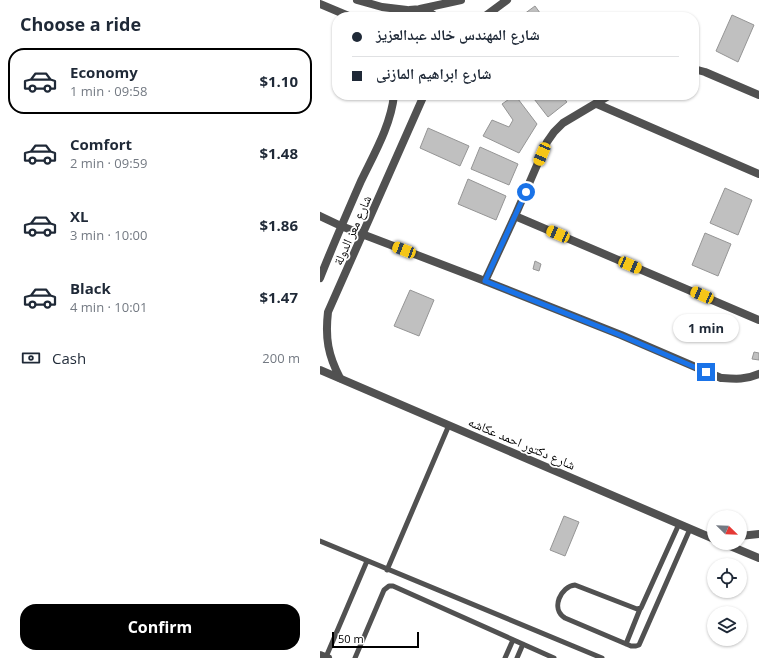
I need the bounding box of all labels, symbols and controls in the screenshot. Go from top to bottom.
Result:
text: Choose a ride [20,12,141,36]
text: شارع المهندس خالد عبدالعزيز [376,24,540,44]
text: Economy [70,62,138,82]
icon: car [22,63,58,99]
text: شارع ابراهيم المازنى [376,63,492,83]
text: $1.10 [259,71,298,91]
text: 1 min · 09:58 [70,82,147,100]
text: Comfort [70,134,132,154]
icon: car [22,135,58,171]
car [532,141,552,167]
text: $1.48 [259,143,298,163]
text: 2 min · 09:59 [70,154,147,172]
route start [517,183,535,201]
street label: شارع معز الدولة [329,192,376,268]
text: XL [70,206,88,226]
icon: car [22,207,58,243]
text: $1.86 [259,215,298,235]
car [545,224,571,244]
text: 3 min · 10:00 [70,226,147,244]
car [391,240,417,260]
car [617,255,643,275]
text: Black [70,278,111,298]
icon: car [22,279,58,315]
car [689,285,715,305]
text: $1.47 [259,287,298,307]
text: 4 min · 10:01 [70,298,147,316]
callout: 1 min [673,314,739,342]
text: 1 min [688,319,724,337]
icon: cash [20,347,42,369]
text: Cash [52,348,86,368]
text: 200 m [262,349,300,367]
route end [697,363,715,381]
street label: شارع دكتور احمد عكاشه [465,412,578,475]
north arrow [707,510,747,550]
map controls [707,510,747,646]
button: locate [707,558,747,598]
button: Confirm [20,604,300,650]
button: layers [707,606,747,646]
scale bar [332,630,419,649]
text: 50 m [338,631,364,646]

